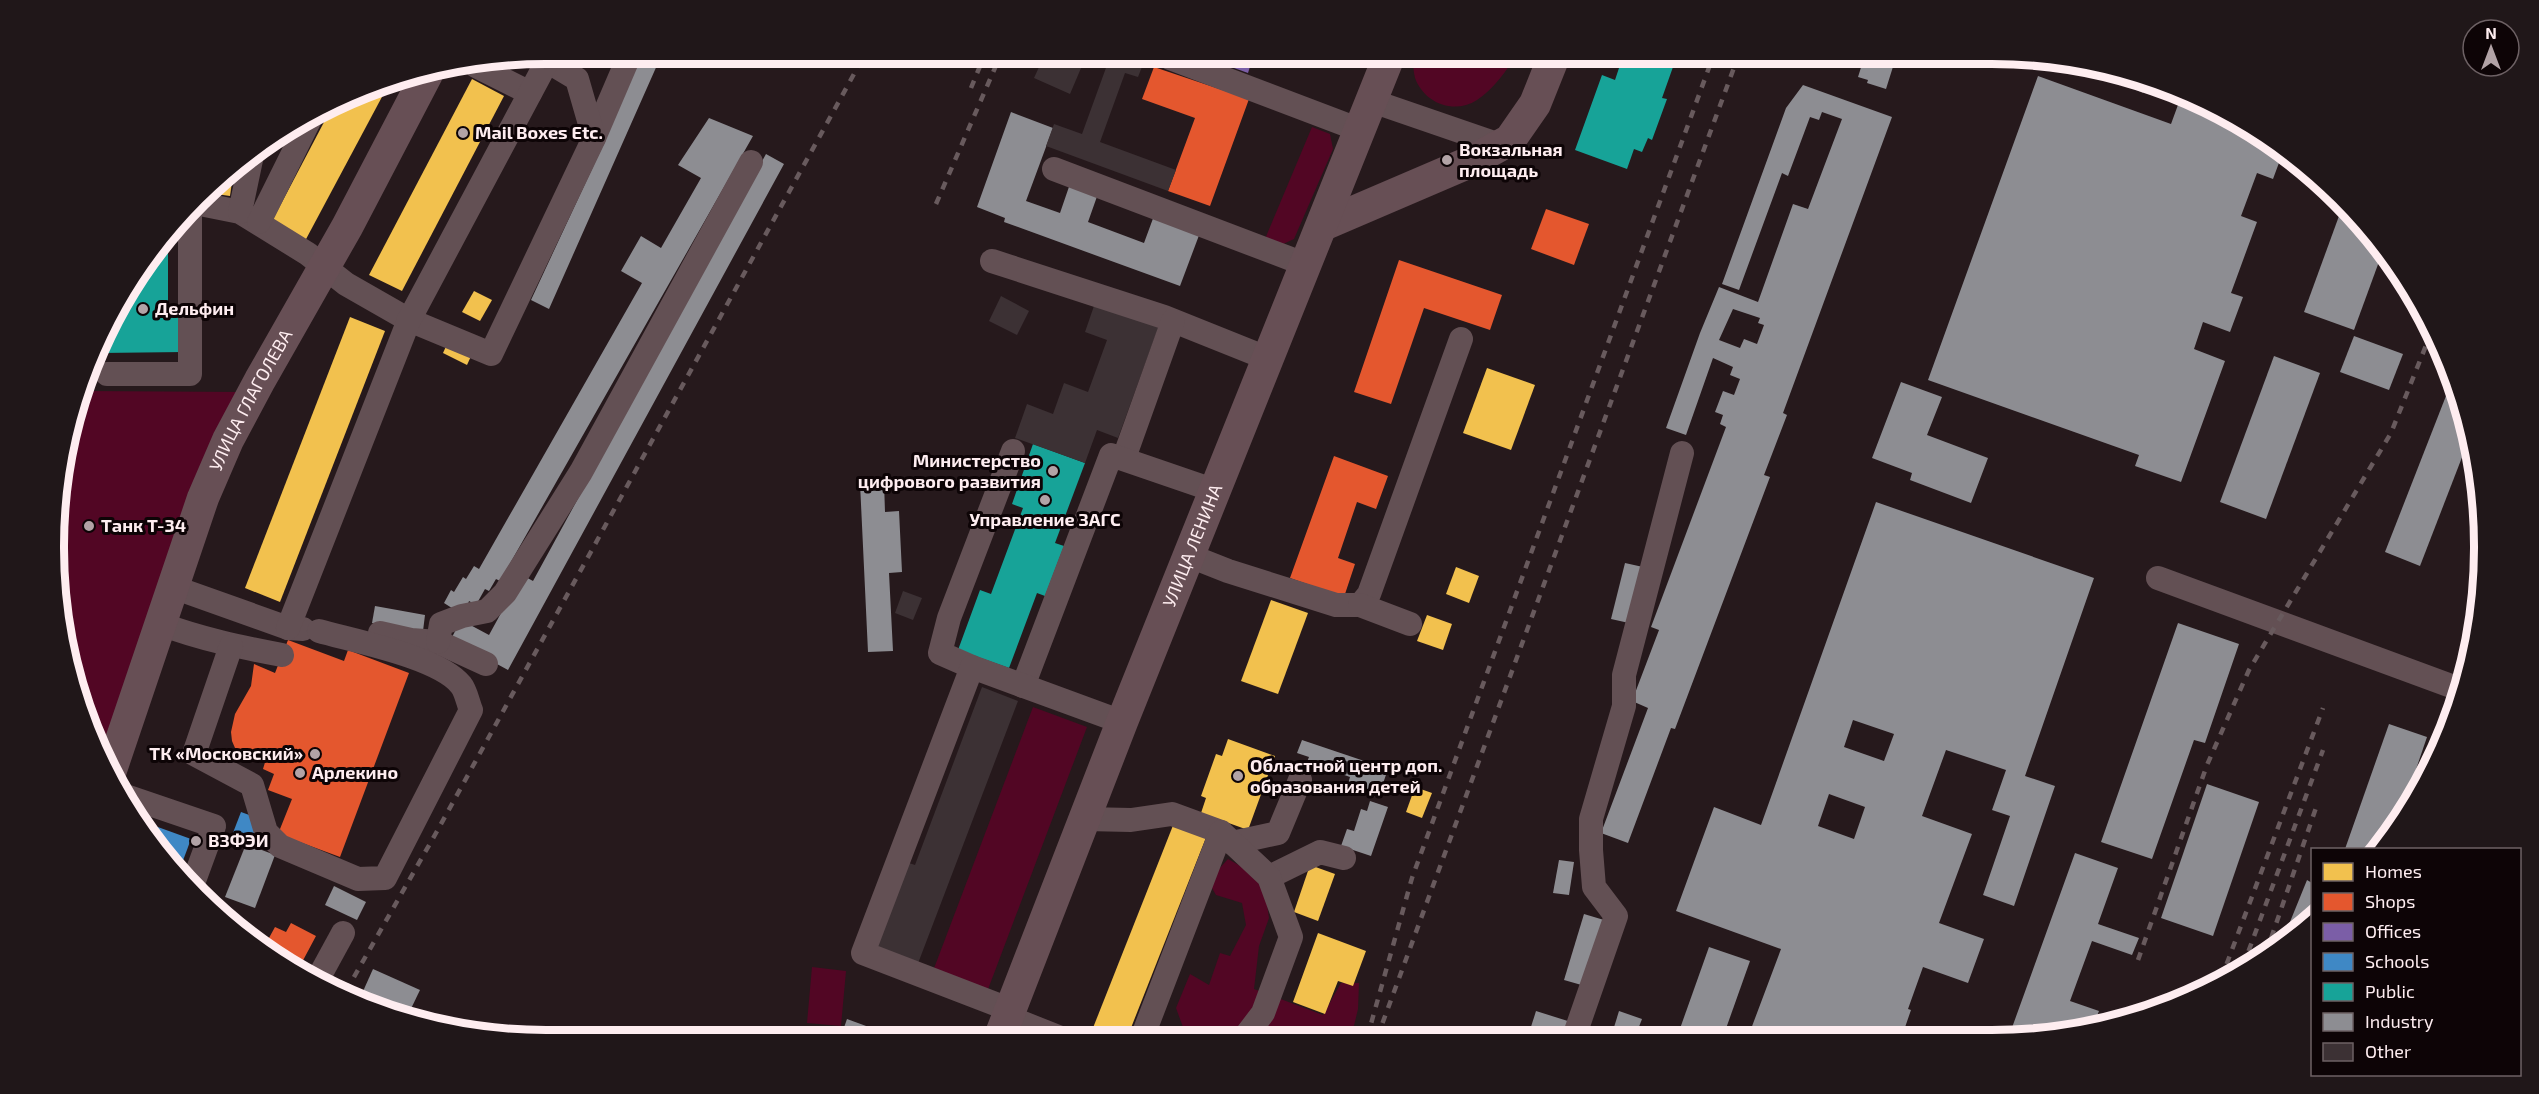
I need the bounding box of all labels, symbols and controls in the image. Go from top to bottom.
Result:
north arrow [2461,18,2521,78]
text: N [2485,23,2497,42]
place label: Mail Boxes Etc. [475,121,603,143]
marker: Mail Boxes Etc. [456,126,470,140]
place label: Вокзальная площадь [1459,138,1563,181]
marker: Вокзальная площадь [1440,153,1454,167]
place label: Дельфин [155,297,234,319]
marker: Дельфин [136,302,150,316]
street label: УЛИЦА ГЛАГОЛЕВА [204,324,297,474]
place label: Министерство цифрового развития [858,449,1041,492]
marker: Министерство цифрового развития [1046,464,1060,478]
street label: УЛИЦА ЛЕНИНА [1157,480,1227,610]
marker: Управление ЗАГС [1038,493,1052,507]
place label: Управление ЗАГС [969,508,1121,530]
place label: Танк Т-34 [101,514,186,536]
marker: Танк Т-34 [82,519,96,533]
place label: ТК «Московский» [149,742,303,764]
marker: ТК «Московский» [308,747,322,761]
place label: Областной центр доп. образования детей [1250,754,1442,797]
place label: Арлекино [312,761,398,783]
marker: Арлекино [293,766,307,780]
marker: Областной центр доп. образования детей [1231,769,1245,783]
place label: ВЗФЭИ [208,829,269,851]
marker: ВЗФЭИ [189,834,203,848]
legend [2311,848,2521,1076]
text: Homes [2365,860,2422,882]
text: Shops [2365,890,2415,912]
text: Offices [2365,920,2421,942]
text: Schools [2365,950,2429,972]
text: Public [2365,980,2415,1002]
text: Industry [2365,1010,2434,1032]
text: Other [2365,1040,2411,1062]

